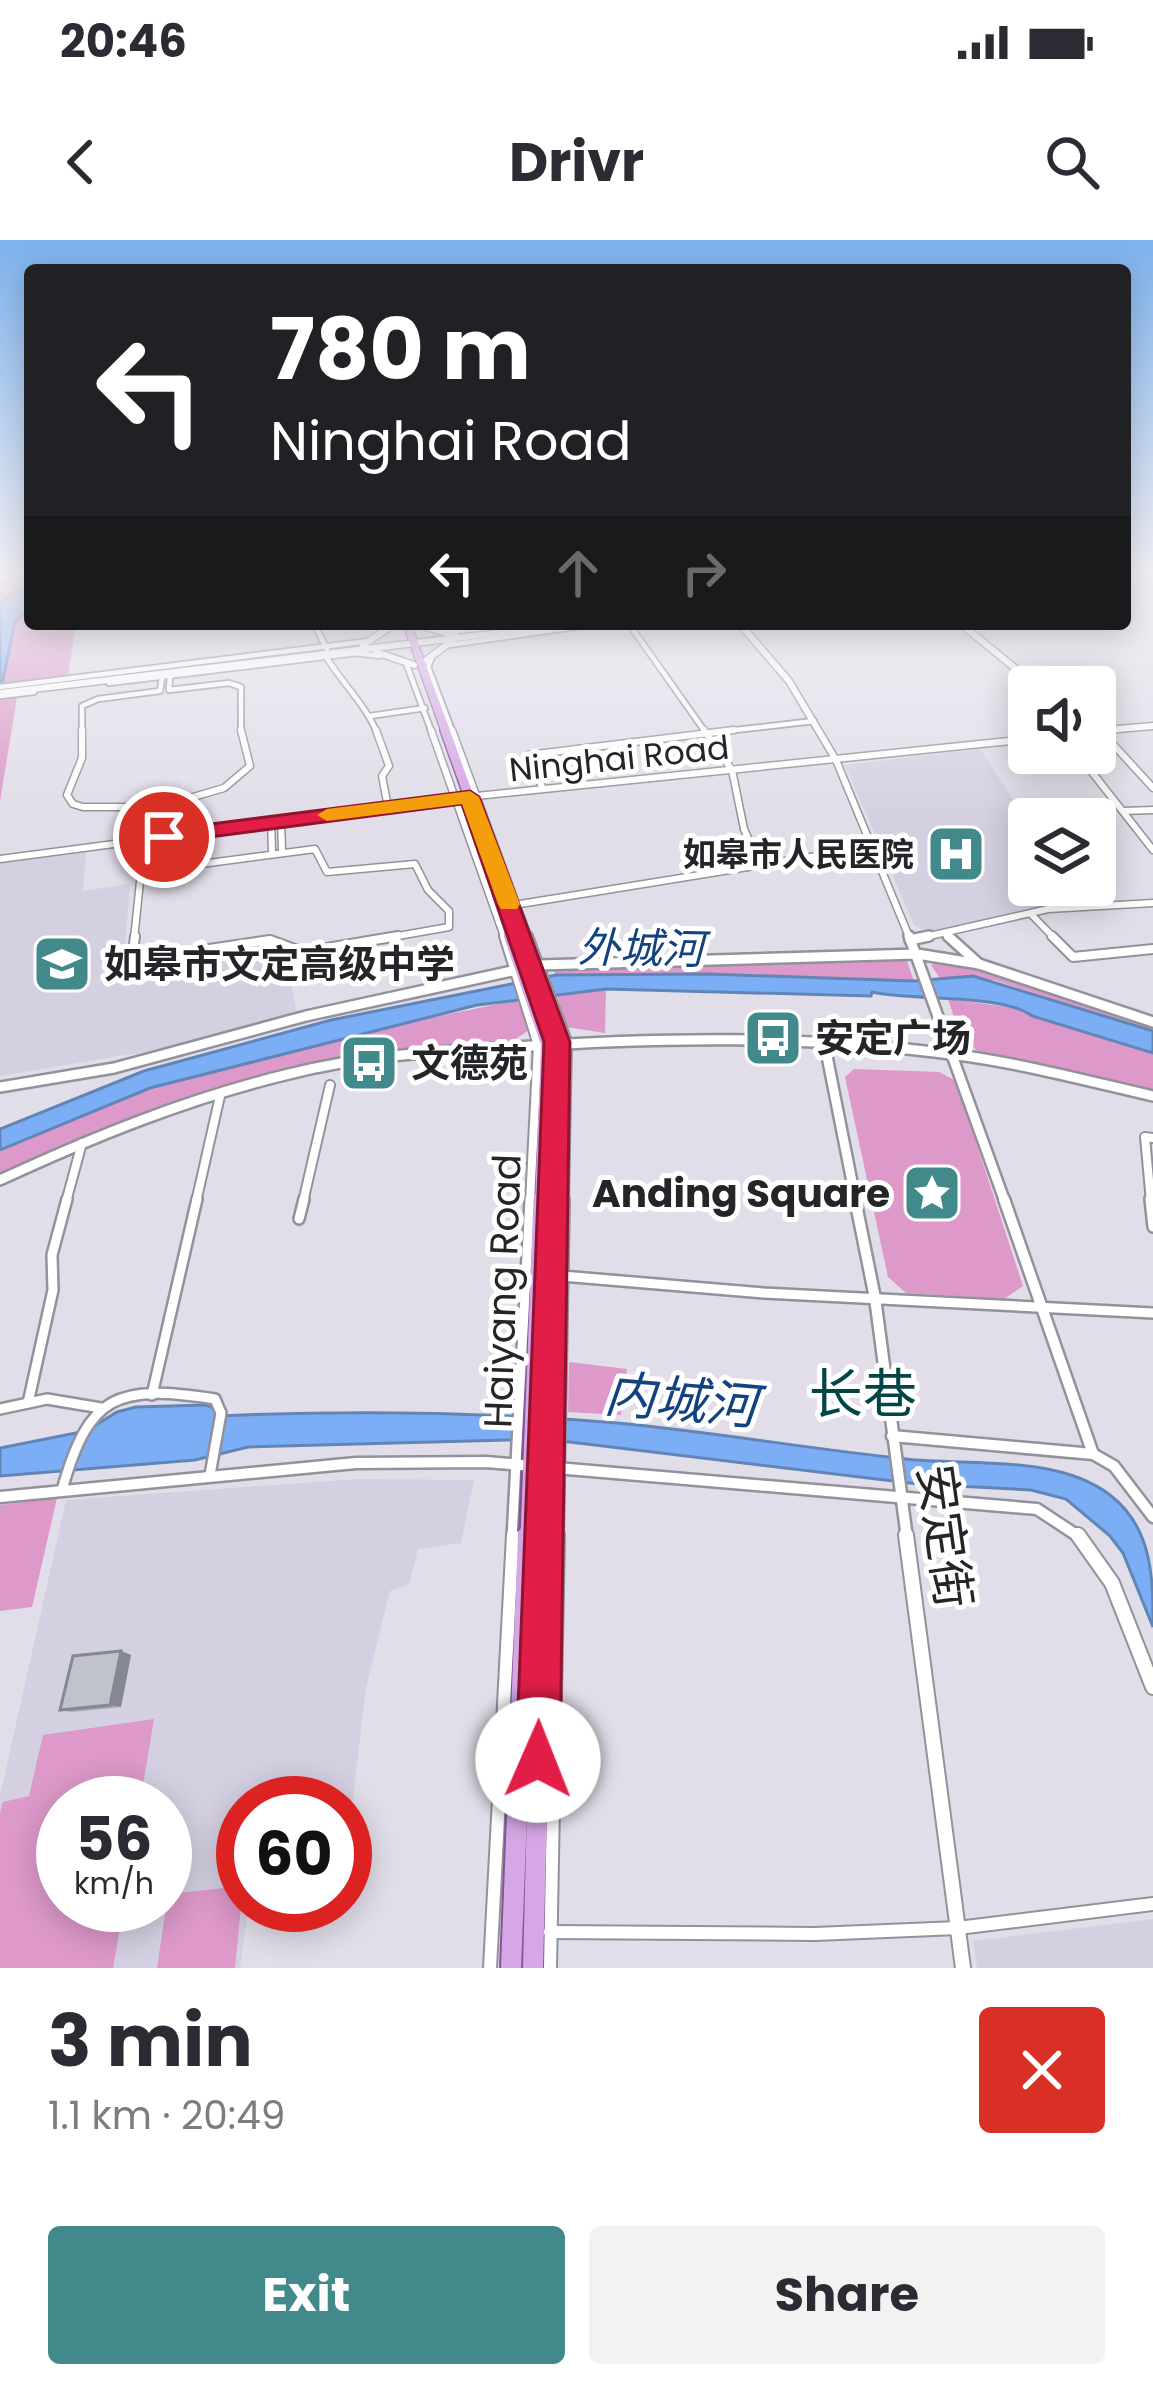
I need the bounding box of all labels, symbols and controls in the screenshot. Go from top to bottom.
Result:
text: 20:46 [60,10,187,73]
text: Drivr [509,124,644,200]
icon: back [48,129,114,195]
icon: search [1039,129,1105,195]
text: 780 m [270,291,531,408]
icon: left [72,312,228,468]
text: Ninghai Road [270,403,631,479]
icon: left [419,540,485,606]
icon: ahead [545,540,611,606]
icon: right [671,540,737,606]
map controls [1008,666,1116,906]
button: sound [1008,666,1116,774]
street label: Ninghai Road [507,724,731,793]
pin [113,786,215,888]
button: layers [1008,798,1116,906]
icon: arrive [131,804,197,870]
hospital icon: 如皋市人民医院 [925,823,987,885]
place label: 如皋市人民医院 [683,831,914,878]
water label: 外城河 [577,918,711,979]
school or university icon: 如皋市文定高级中学 [31,933,93,995]
place label: 如皋市文定高级中学 [104,937,455,992]
bus stop icon: 安定广场 [742,1007,804,1069]
place label: 安定广场 [815,1011,971,1066]
bus stop icon: 文德苑 [338,1032,400,1094]
place label: 文德苑 [411,1036,528,1091]
street label: Haiyang Road [470,1153,535,1429]
place icon: Anding Square [901,1162,963,1224]
place label: Anding Square [592,1166,890,1221]
district label: 长巷 [809,1356,917,1432]
water label: 内城河 [602,1357,769,1443]
street label: 安定街 [901,1460,988,1612]
position arrow [475,1697,601,1823]
speed limit sign: 60 [216,1776,372,1932]
text: 56 [75,1797,153,1881]
text: km/h [74,1862,154,1905]
text: 3 min [48,1990,253,2091]
button: close [979,2007,1105,2133]
text: 1.1 km · 20:49 [48,2088,285,2143]
button: Exit [48,2226,565,2364]
button: Share [589,2226,1105,2364]

